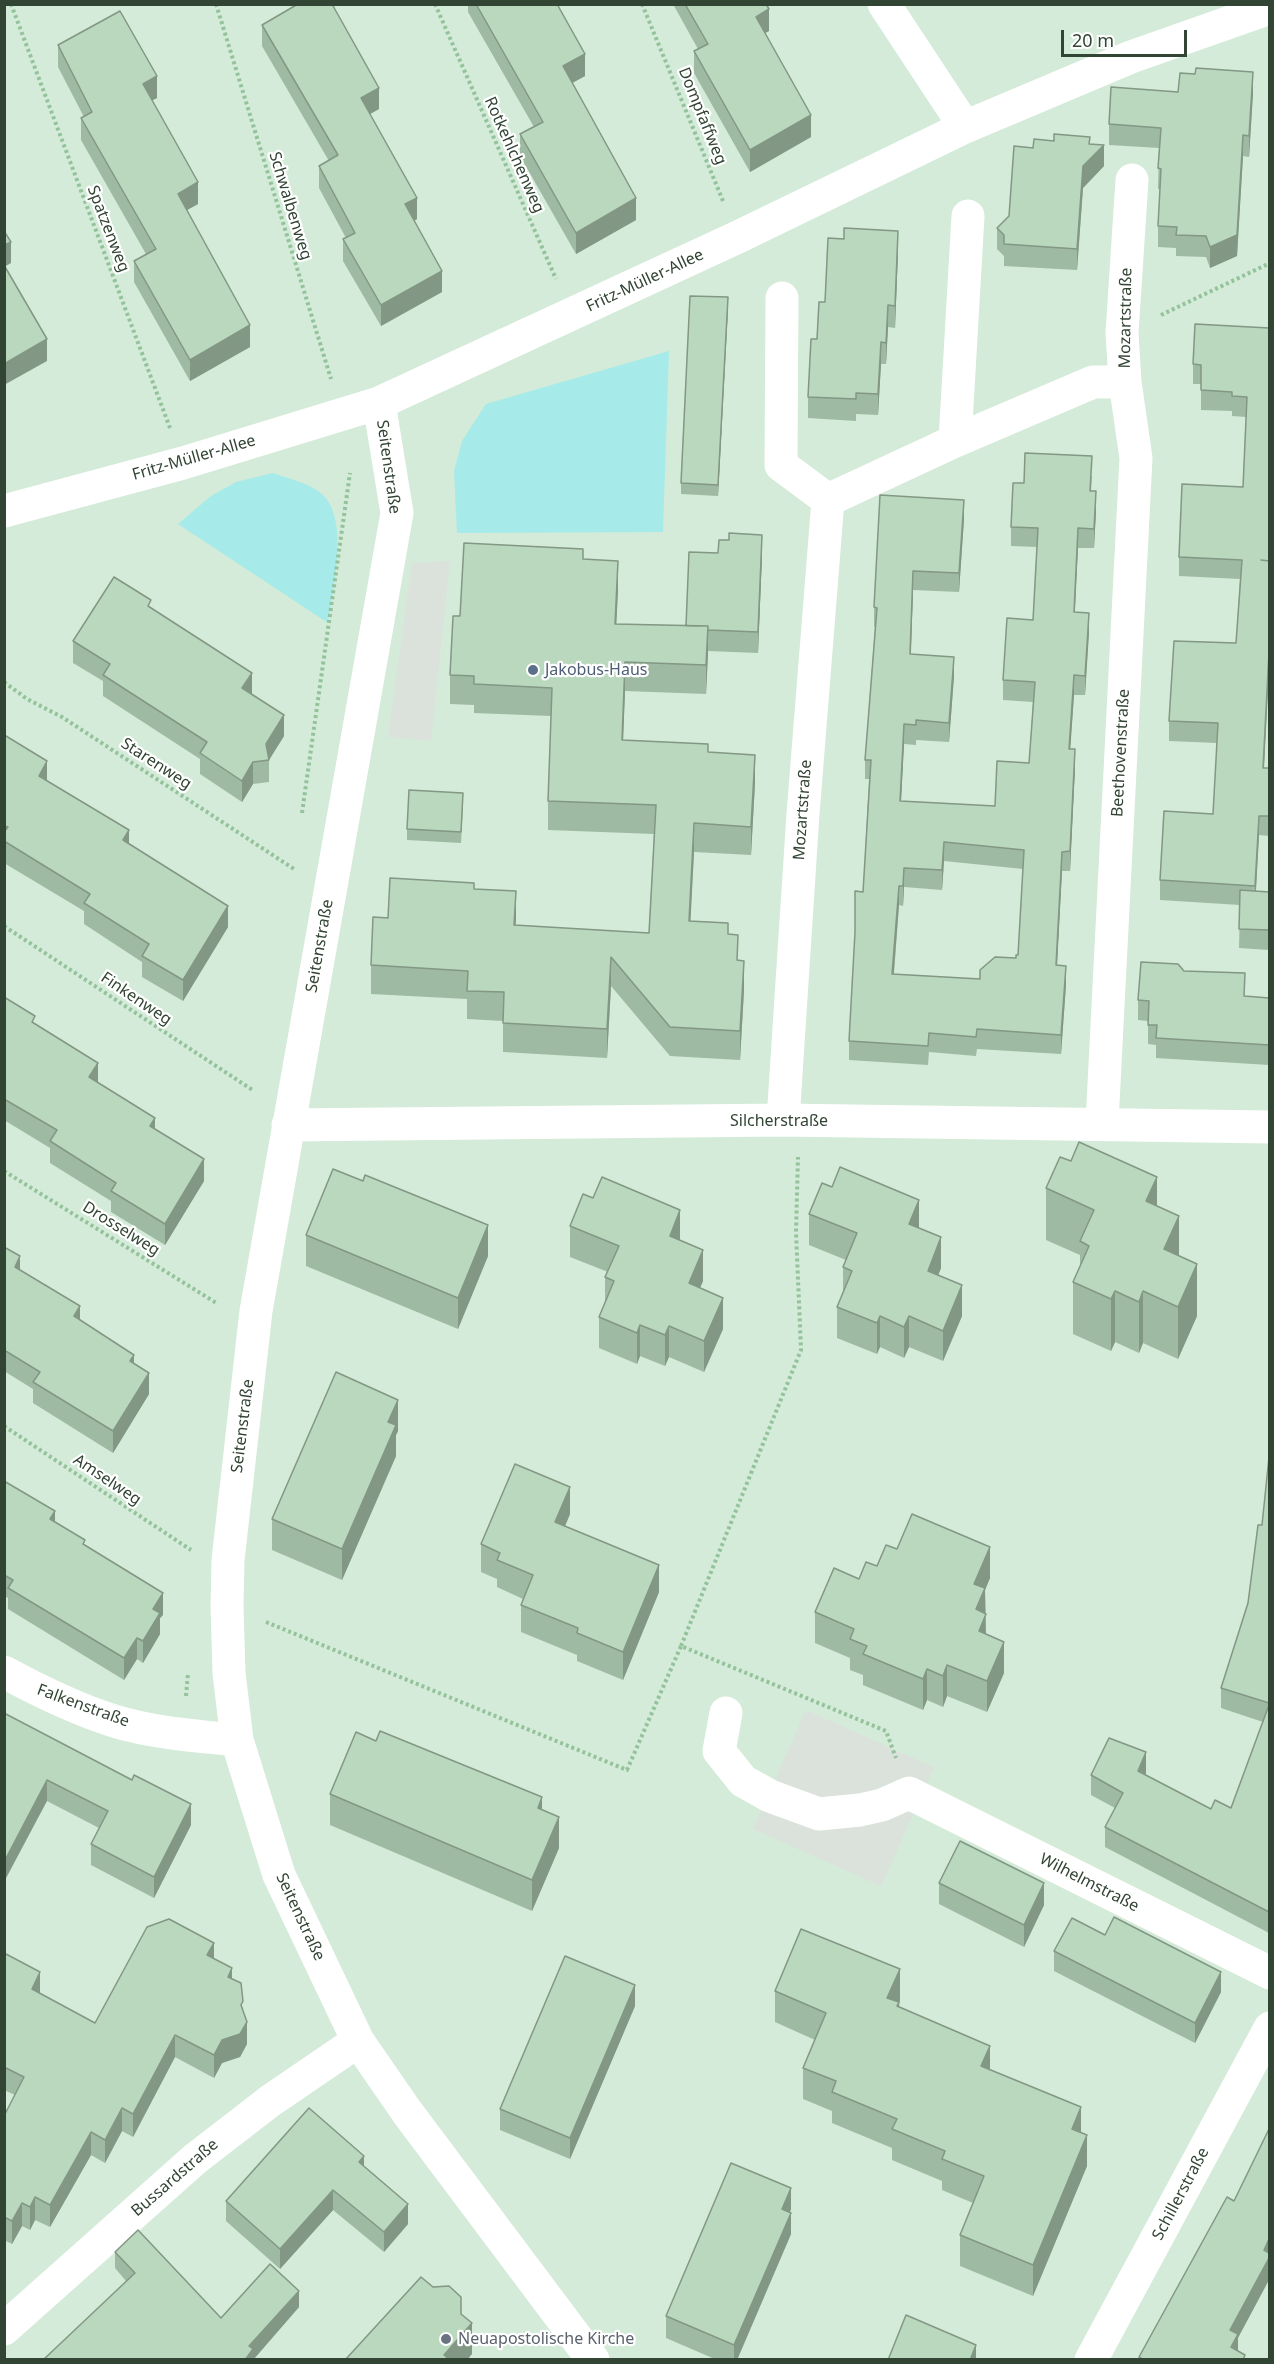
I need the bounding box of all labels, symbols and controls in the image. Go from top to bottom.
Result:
scale bar [1064,18,1190,56]
text: 20 m [1072,28,1114,52]
street label: Dompfaffweg [674,65,730,167]
street label: Rotkehlchenweg [480,94,548,216]
street label: Schwalbenweg [264,150,316,262]
street label: Spatzenweg [83,183,133,275]
street label: Fritz-Müller-Allee [583,245,707,317]
street label: Mozartstraße [1116,267,1136,369]
street label: Seitenstraße [372,419,404,515]
street label: Fritz-Müller-Allee [130,431,258,485]
place label: Jakobus-Haus [545,660,647,680]
marker: Jakobus-Haus [526,663,540,677]
street label: Beethovenstraße [1108,688,1134,818]
street label: Starenweg [117,734,195,794]
street label: Mozartstraße [790,759,816,861]
street label: Seitenstraße [302,898,338,994]
street label: Finkenweg [97,968,175,1030]
street label: Silcherstraße [730,1111,828,1131]
street label: Drosselweg [79,1198,163,1260]
street label: Seitenstraße [228,1378,258,1474]
street label: Amselweg [70,1450,144,1510]
street label: Falkenstraße [34,1680,132,1732]
street label: Wilhelmstraße [1036,1850,1142,1916]
street label: Seitenstraße [271,1870,329,1964]
street label: Bussardstraße [128,2135,222,2221]
street label: Schillerstraße [1149,2144,1213,2244]
place label: Neuapostolische Kirche [458,2329,634,2349]
marker: Neuapostolische Kirche [439,2332,453,2346]

